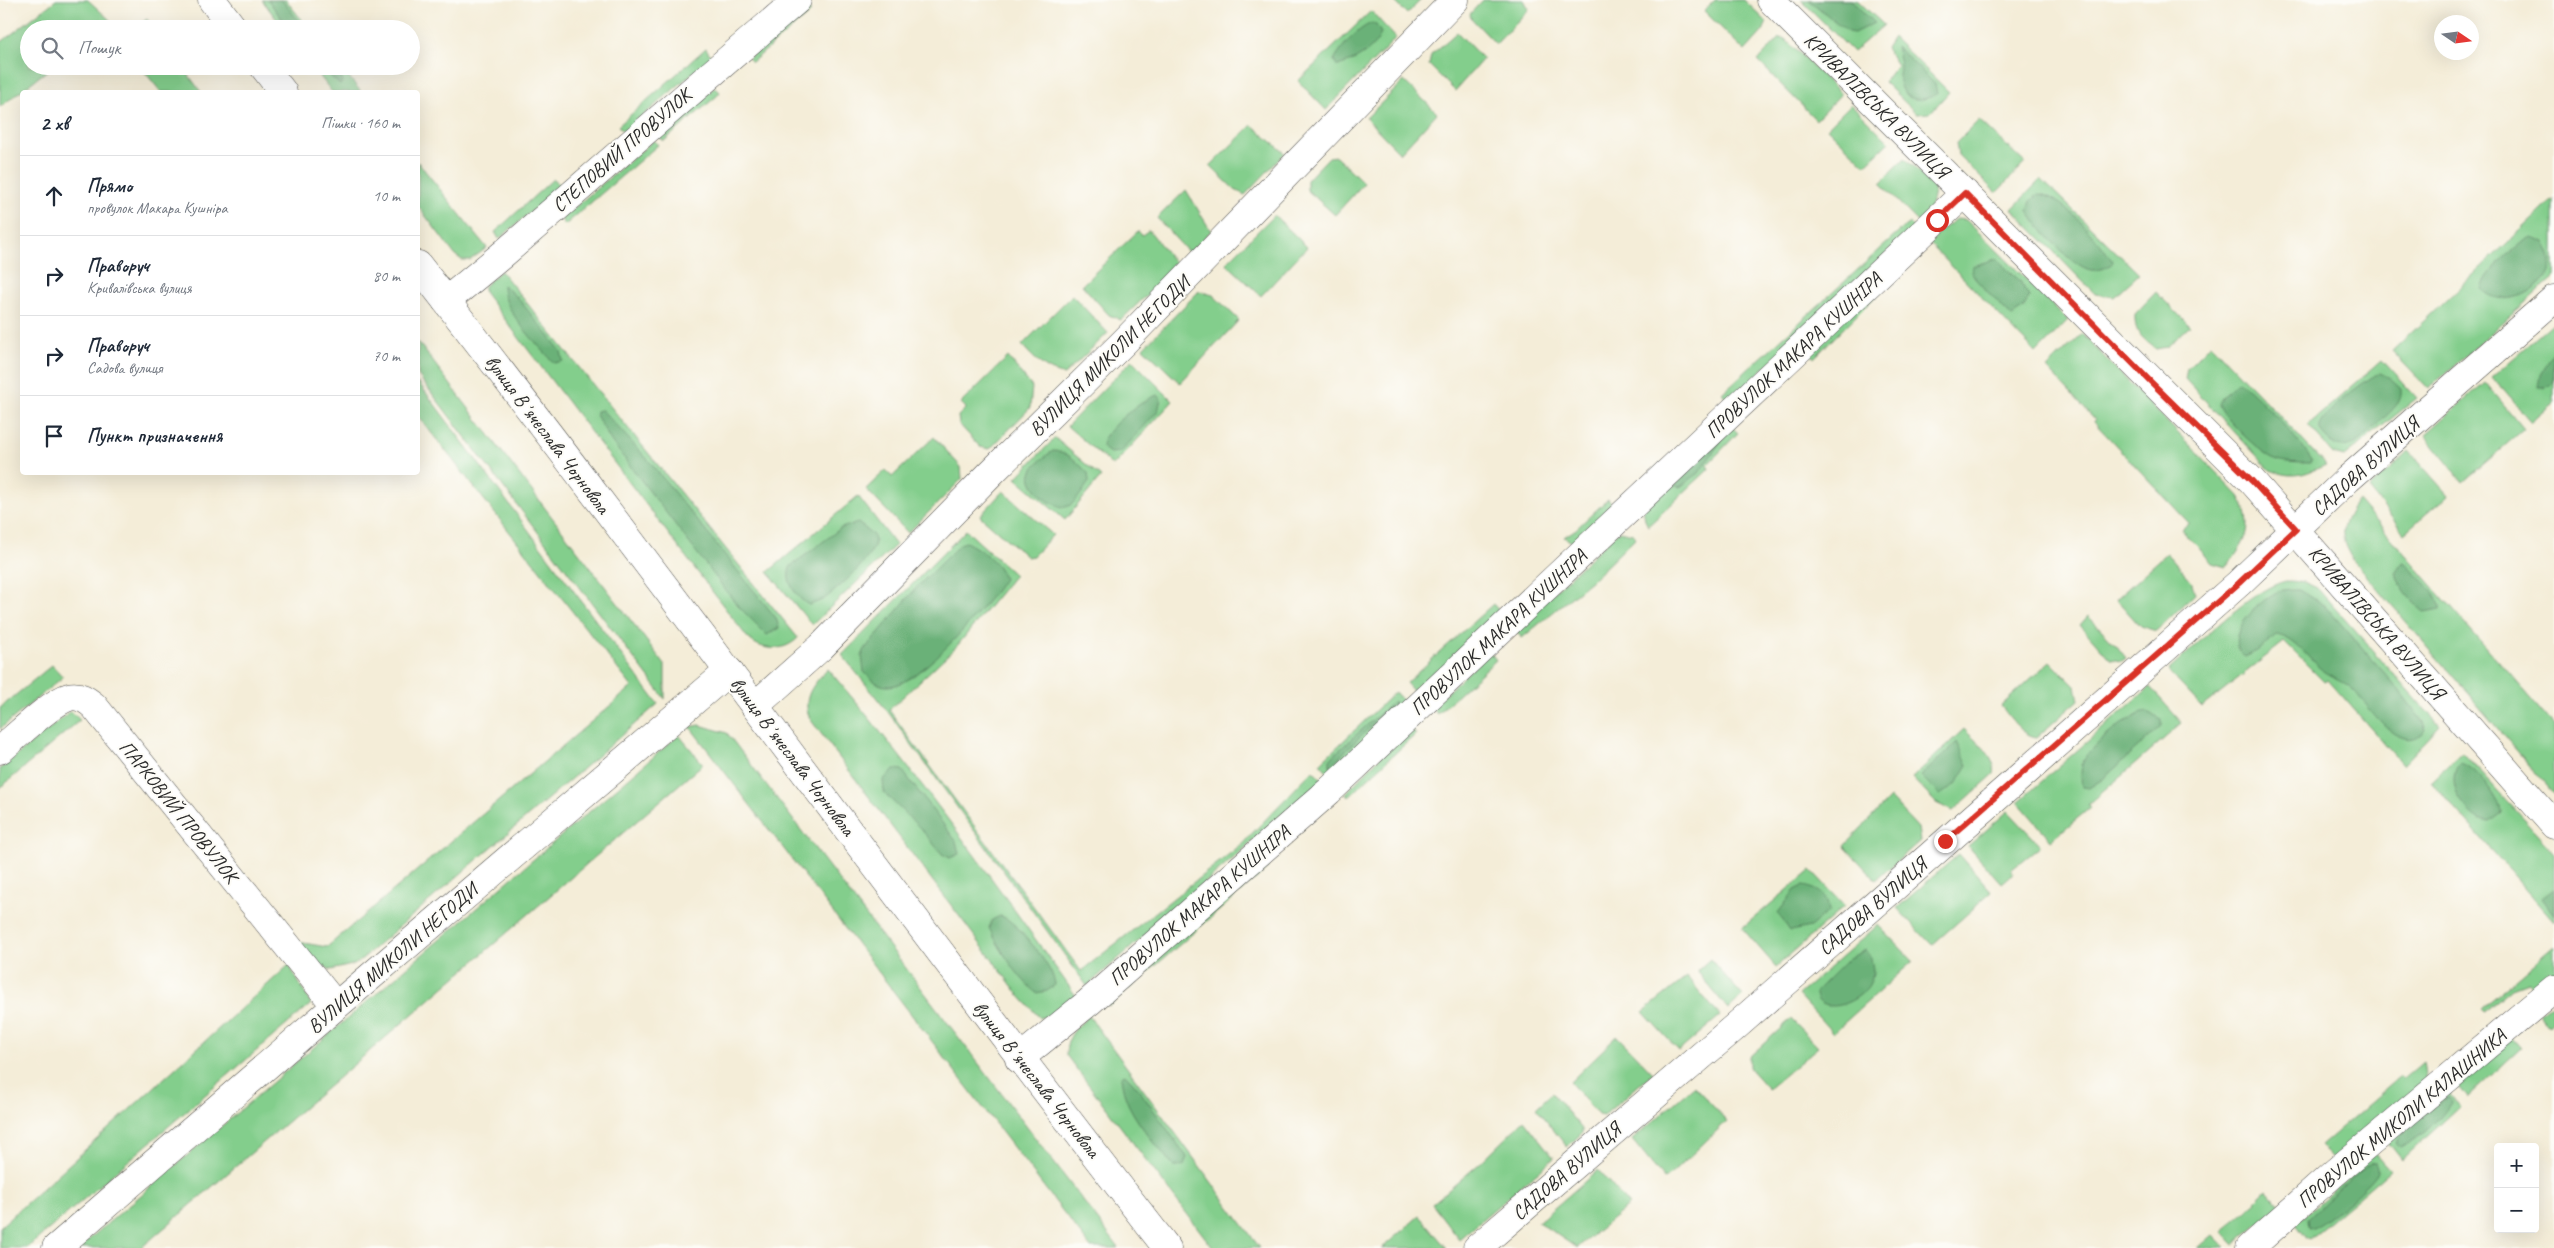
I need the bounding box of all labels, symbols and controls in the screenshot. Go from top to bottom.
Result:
north arrow [2434,15,2479,60]
search box [20,20,420,75]
street label: КРИВАЛІВСЬКА ВУЛИЦЯ [1799,28,1957,185]
icon: search [38,34,66,62]
text: Пошук [78,36,120,60]
street label: СТЕПОВИЙ ПРОВУЛОК [547,81,698,218]
text: 2 хв [40,110,69,136]
text: Пішки · 160 m [321,113,400,133]
text: Прямо [87,174,132,198]
icon: ahead [40,182,68,210]
text: 10 m [373,186,400,206]
text: провулок Макара Кушніра [87,198,228,218]
route start [1926,209,1949,232]
text: Праворуч [87,254,149,278]
icon: right [40,262,68,290]
text: 80 m [373,266,400,286]
street label: ПРОВУЛОК МАКАРА КУШНІРА [1700,266,1888,444]
street label: ВУЛИЦЯ МИКОЛИ НЕГОДИ [1024,269,1197,442]
text: Кривалівська вулиця [87,278,192,298]
text: Праворуч [87,334,149,358]
icon: right [40,342,68,370]
text: 70 m [373,346,400,366]
street label: вулиця Вʼячеслава Чорновола [480,350,617,520]
text: Садова вулиця [87,358,163,378]
street label: САДОВА ВУЛИЦЯ [2306,409,2427,521]
icon: arrive [40,422,68,450]
text: Пункт призначення [87,424,222,448]
street label: КРИВАЛІВСЬКА ВУЛИЦЯ [2303,541,2452,706]
street label: ПРОВУЛОК МАКАРА КУШНІРА [1405,543,1593,721]
street label: вулиця Вʼячеслава Чорновола [725,672,862,842]
street label: ПАРКОВИЙ ПРОВУЛОК [114,735,246,890]
street label: ПРОВУЛОК МАКАРА КУШНІРА [1103,819,1296,991]
route end [1934,830,1957,853]
street label: САДОВА ВУЛИЦЯ [1813,850,1934,960]
street label: ВУЛИЦЯ МИКОЛИ НЕГОДИ [302,876,485,1039]
street label: вулиця Вʼячеслава Чорновола [968,996,1107,1164]
street label: ПРОВУЛОК МИКОЛИ КАЛАШНИКА [2292,1023,2512,1213]
street label: САДОВА ВУЛИЦЯ [1507,1115,1628,1225]
map controls [2494,1143,2539,1233]
button: + [2494,1143,2539,1188]
button: − [2494,1188,2539,1233]

